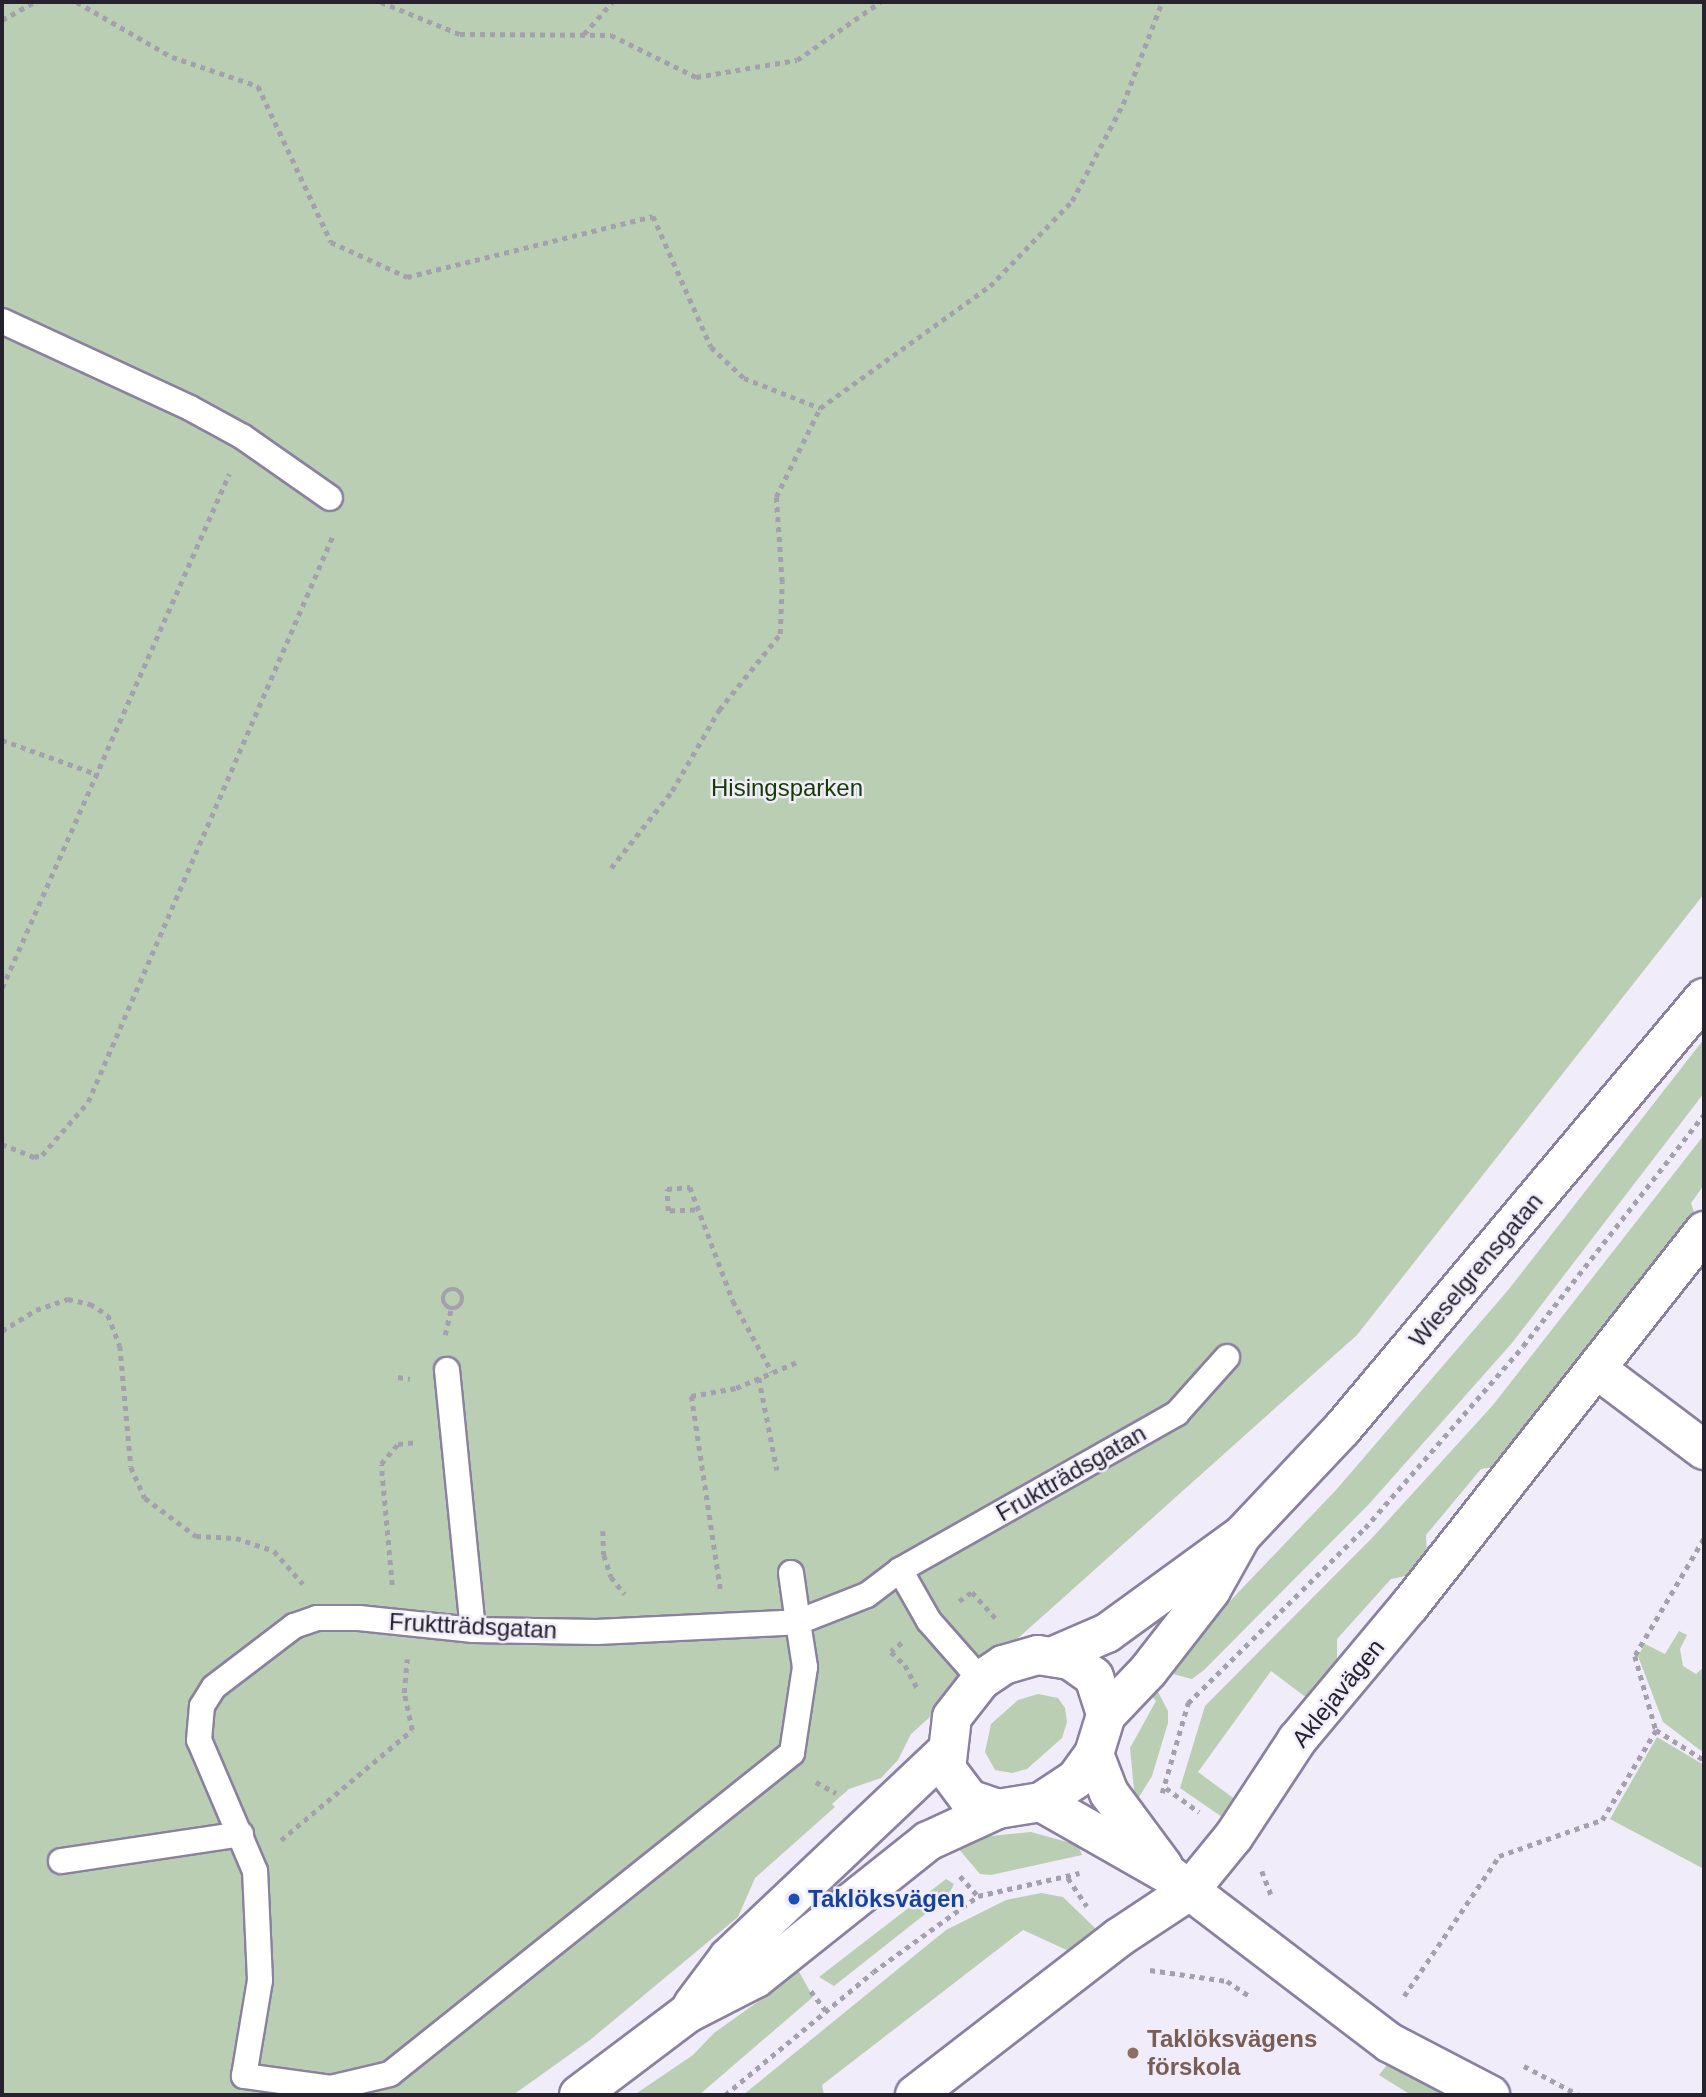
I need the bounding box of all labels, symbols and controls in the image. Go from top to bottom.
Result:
park label: Hisingsparken [711,774,863,802]
street label: Wieselgrensgatan [1403,1187,1549,1353]
street label: Fruktträdsgatan [991,1419,1151,1527]
street label: Fruktträdsgatan [388,1607,558,1645]
street label: Aklejavägen [1286,1633,1390,1753]
place label: Taklöksvägen [808,1885,965,1913]
marker: Taklöksvägen [786,1891,802,1907]
place label: Taklöksvägens förskola [1147,2025,1317,2081]
marker: Taklöksvägens förskola [1125,2045,1141,2061]

